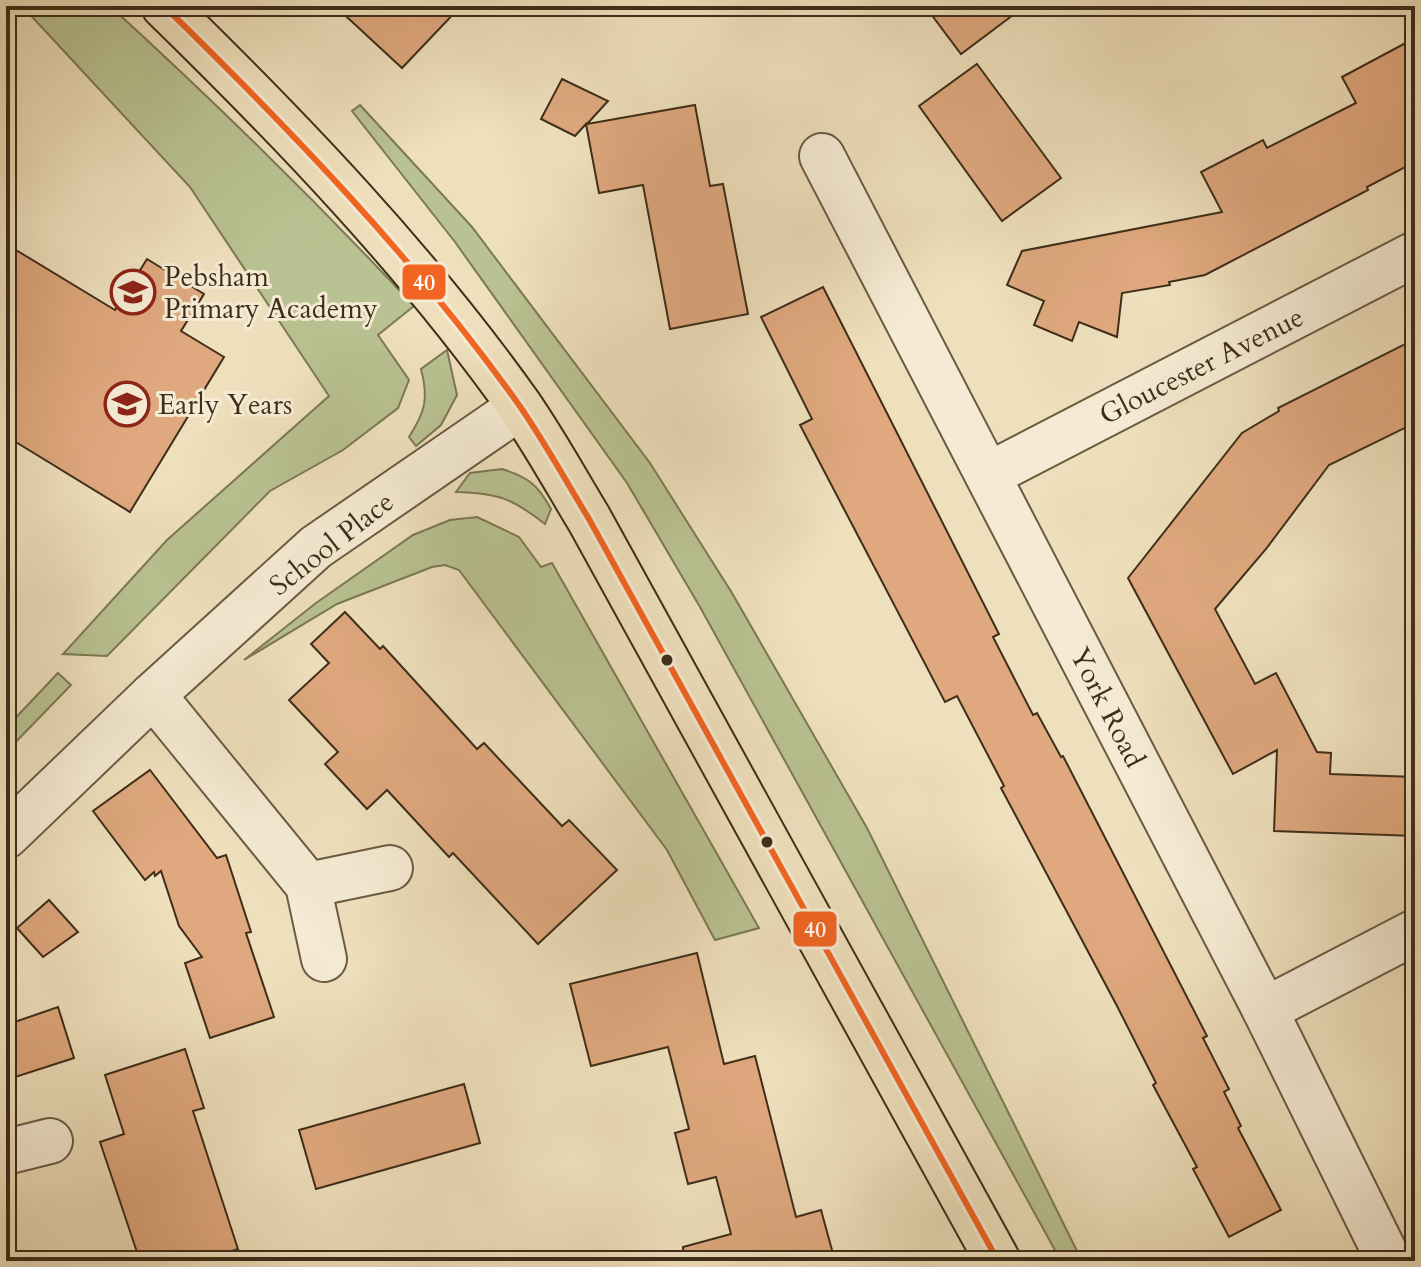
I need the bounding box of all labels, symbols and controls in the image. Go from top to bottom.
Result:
place label: Pebsham Primary Academy [164,258,378,328]
line badge: 40 [401,263,447,301]
school or university icon: Pebsham Primary Academy [109,268,157,316]
text: 40 [413,268,435,298]
street label: Gloucester Avenue [1093,298,1310,434]
school or university icon: Early Years [103,380,151,428]
place label: Early Years [158,386,292,424]
street label: School Place [261,483,402,604]
street label: York Road [1061,641,1154,774]
unlabelled marker [659,652,675,668]
unlabelled marker [759,834,775,850]
line badge: 40 [792,910,838,948]
text: 40 [804,915,826,945]

